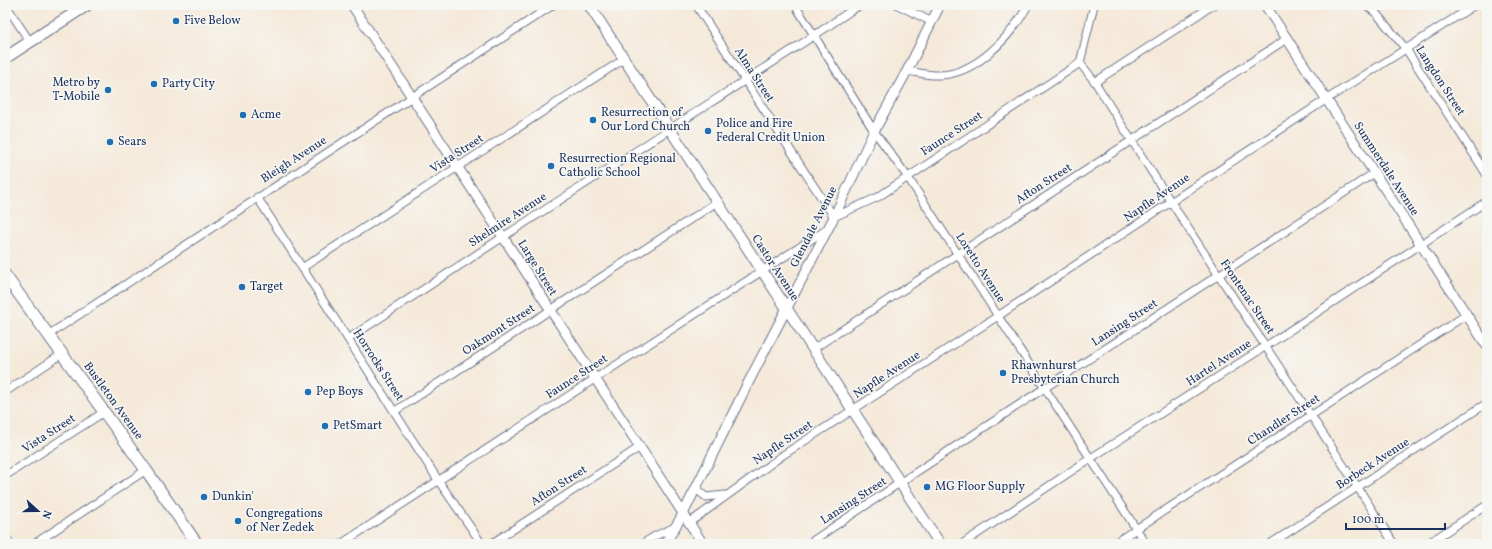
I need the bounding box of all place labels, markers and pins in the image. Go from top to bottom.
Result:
place label: Five Below [184,13,241,29]
marker: Five Below [171,16,181,26]
place label: Metro by T-Mobile [52,75,100,105]
place label: Party City [162,76,215,92]
marker: Party City [149,79,159,89]
marker: Metro by T-Mobile [103,85,113,95]
place label: Resurrection of Our Lord Church [601,105,690,135]
place label: Acme [251,107,281,123]
marker: Acme [238,110,248,120]
marker: Resurrection of Our Lord Church [588,115,598,125]
place label: Police and Fire Federal Credit Union [716,116,825,146]
marker: Police and Fire Federal Credit Union [703,126,713,136]
place label: Sears [118,134,146,150]
marker: Sears [105,137,115,147]
place label: Resurrection Regional Catholic School [559,151,676,181]
marker: Resurrection Regional Catholic School [546,161,556,171]
place label: Target [250,279,283,295]
marker: Target [237,282,247,292]
place label: Rhawnhurst Presbyterian Church [1011,358,1120,388]
marker: Rhawnhurst Presbyterian Church [998,368,1008,378]
place label: Pep Boys [316,384,363,400]
marker: Pep Boys [303,387,313,397]
place label: PetSmart [333,418,382,434]
marker: PetSmart [320,421,330,431]
place label: MG Floor Supply [935,479,1025,495]
marker: MG Floor Supply [922,482,932,492]
place label: Dunkin' [212,489,254,505]
marker: Dunkin' [199,492,209,502]
place label: Congregations of Ner Zedek [246,506,323,536]
marker: Congregations of Ner Zedek [233,516,243,526]

